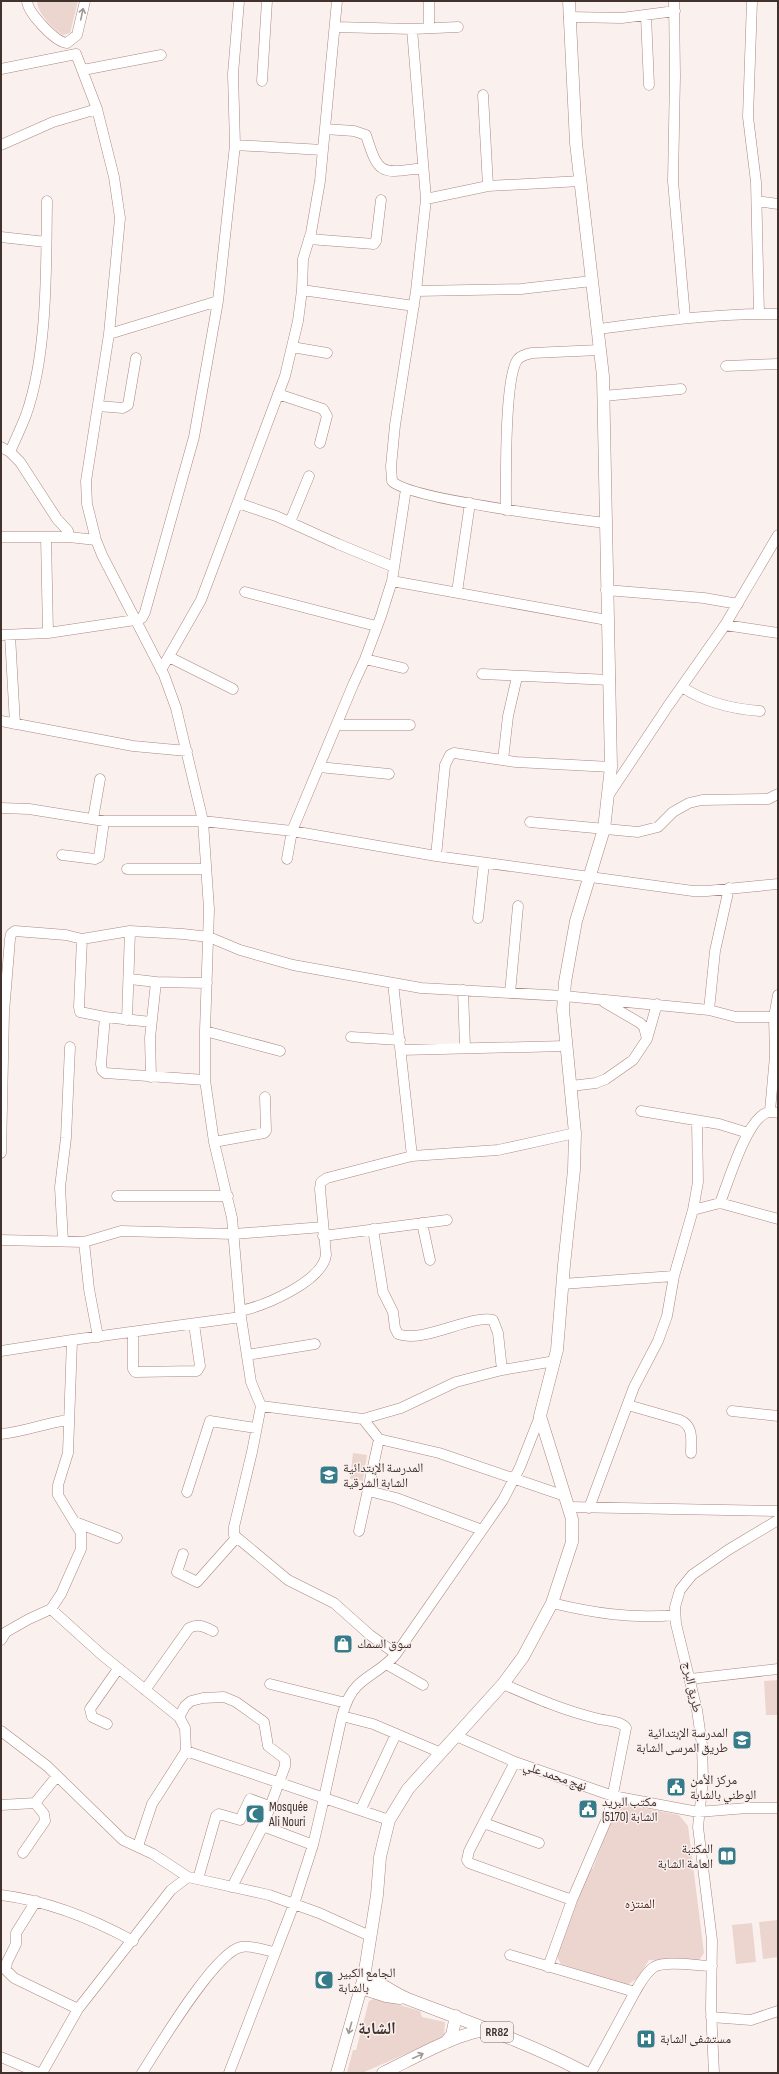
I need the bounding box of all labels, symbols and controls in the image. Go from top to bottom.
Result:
one-way arrow [78,8,86,21]
place label: المدرسة الإبتدائية الشابة الشرقية [343,1460,423,1491]
school or university icon: المدرسة الإبتدائية الشابة الشرقية [318,1464,340,1486]
shop icon: سوق السمك [332,1633,354,1655]
place label: سوق السمك [357,1636,412,1652]
street label: طريق البرج [678,1660,705,1714]
place label: المدرسة الإبتدائية طريق المرسى الشابة [636,1725,728,1756]
school or university icon: المدرسة الإبتدائية طريق المرسى الشابة [731,1729,753,1751]
street label: نهج محمد علي [520,1758,589,1797]
place label: مركز الأمن الوطني بالشابة [690,1772,756,1805]
public building icon: مركز الأمن الوطني بالشابة [665,1776,687,1798]
place label: مكتب البريد الشابة (5170) [602,1794,658,1825]
public building icon: مكتب البريد الشابة (5170) [577,1798,599,1820]
place label: Mosquée Ali Nouri [268,1799,308,1830]
mosque icon: Mosquée Ali Nouri [244,1803,266,1825]
place label: المكتبة العامة الشابة [657,1841,713,1872]
library icon: المكتبة العامة الشابة [716,1845,738,1867]
park label: المنتزه [625,1896,655,1912]
place label: الجامع الكبير بالشابة [337,1965,396,1996]
mosque icon: الجامع الكبير بالشابة [313,1969,335,1991]
district label: الشابة [358,2019,396,2039]
one-way arrow [346,2022,353,2035]
road number: RR82 [481,2022,513,2042]
hospital icon: مستشفى الشابة [635,2028,657,2050]
place label: مستشفى الشابة [660,2031,731,2047]
one-way arrow [412,2052,424,2059]

